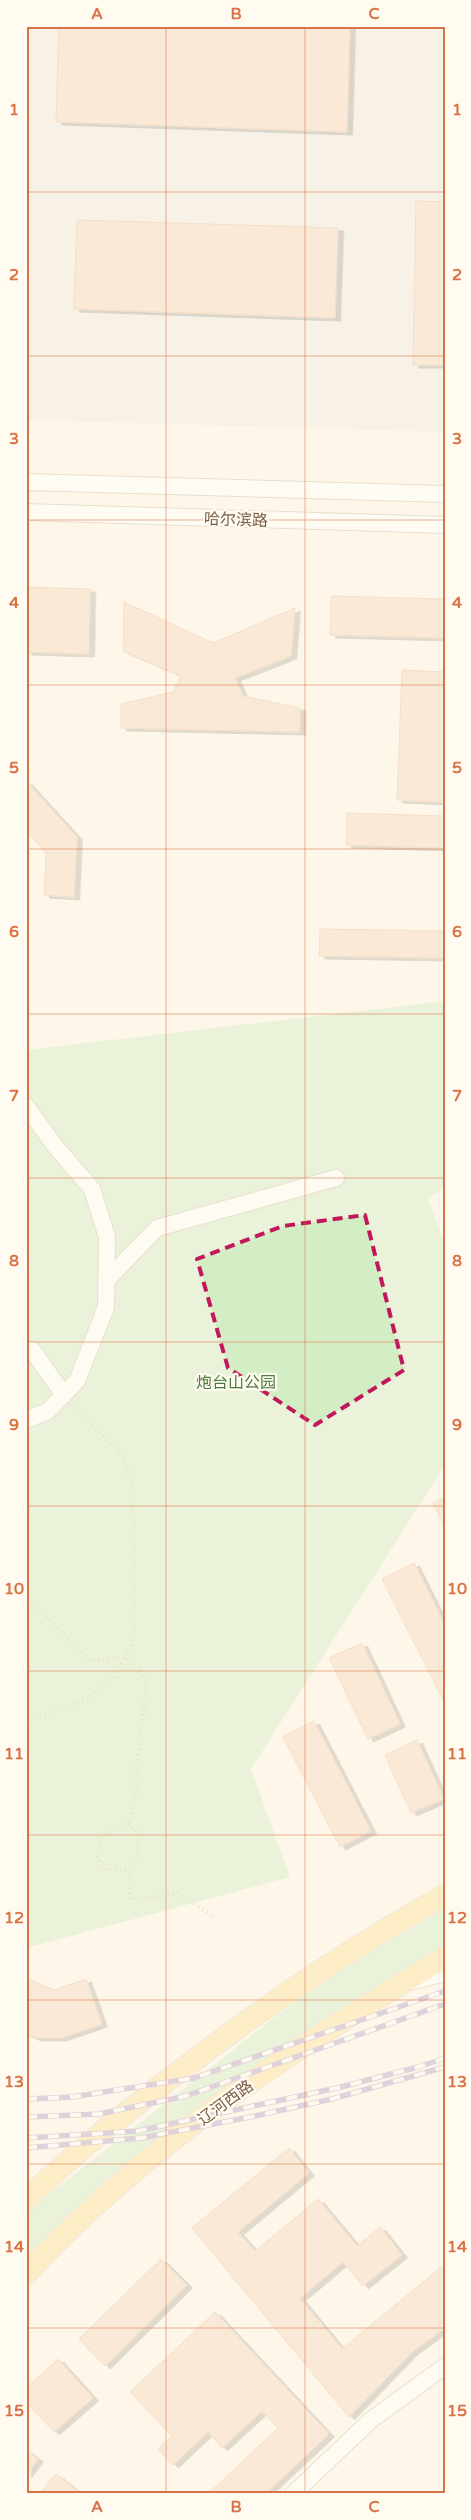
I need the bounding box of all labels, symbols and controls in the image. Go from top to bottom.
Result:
text: A [91,4,103,24]
text: B [230,4,242,24]
text: C [368,4,380,24]
text: 1 [9,100,19,120]
text: 1 [452,100,462,120]
text: 2 [9,265,19,285]
text: 2 [452,265,462,285]
text: 3 [9,429,19,449]
text: 3 [452,429,462,449]
street label: 哈尔滨路 [204,509,268,531]
text: 4 [9,593,19,613]
text: 4 [452,593,462,613]
text: 5 [9,758,19,778]
text: 5 [452,758,462,778]
text: 6 [9,922,19,942]
text: 6 [452,922,462,942]
text: 7 [9,1086,19,1106]
text: 7 [452,1086,462,1106]
text: 8 [9,1251,19,1271]
text: 8 [452,1251,462,1271]
park label: 炮台山公园 [196,1373,276,1393]
text: 9 [9,1415,19,1435]
text: 9 [452,1415,462,1435]
text: 10 [4,1579,24,1599]
text: 10 [447,1579,467,1599]
text: 11 [4,1744,24,1764]
text: 11 [447,1744,467,1764]
text: 12 [4,1908,24,1928]
text: 12 [447,1908,467,1928]
text: 13 [4,2072,24,2092]
text: 13 [447,2072,467,2092]
street label: 辽河西路 [194,2076,257,2130]
text: 14 [4,2237,24,2257]
text: 14 [447,2237,467,2257]
text: 15 [4,2401,24,2421]
text: 15 [447,2401,467,2421]
text: A [91,2497,103,2517]
text: B [230,2497,242,2517]
text: C [368,2497,380,2517]

